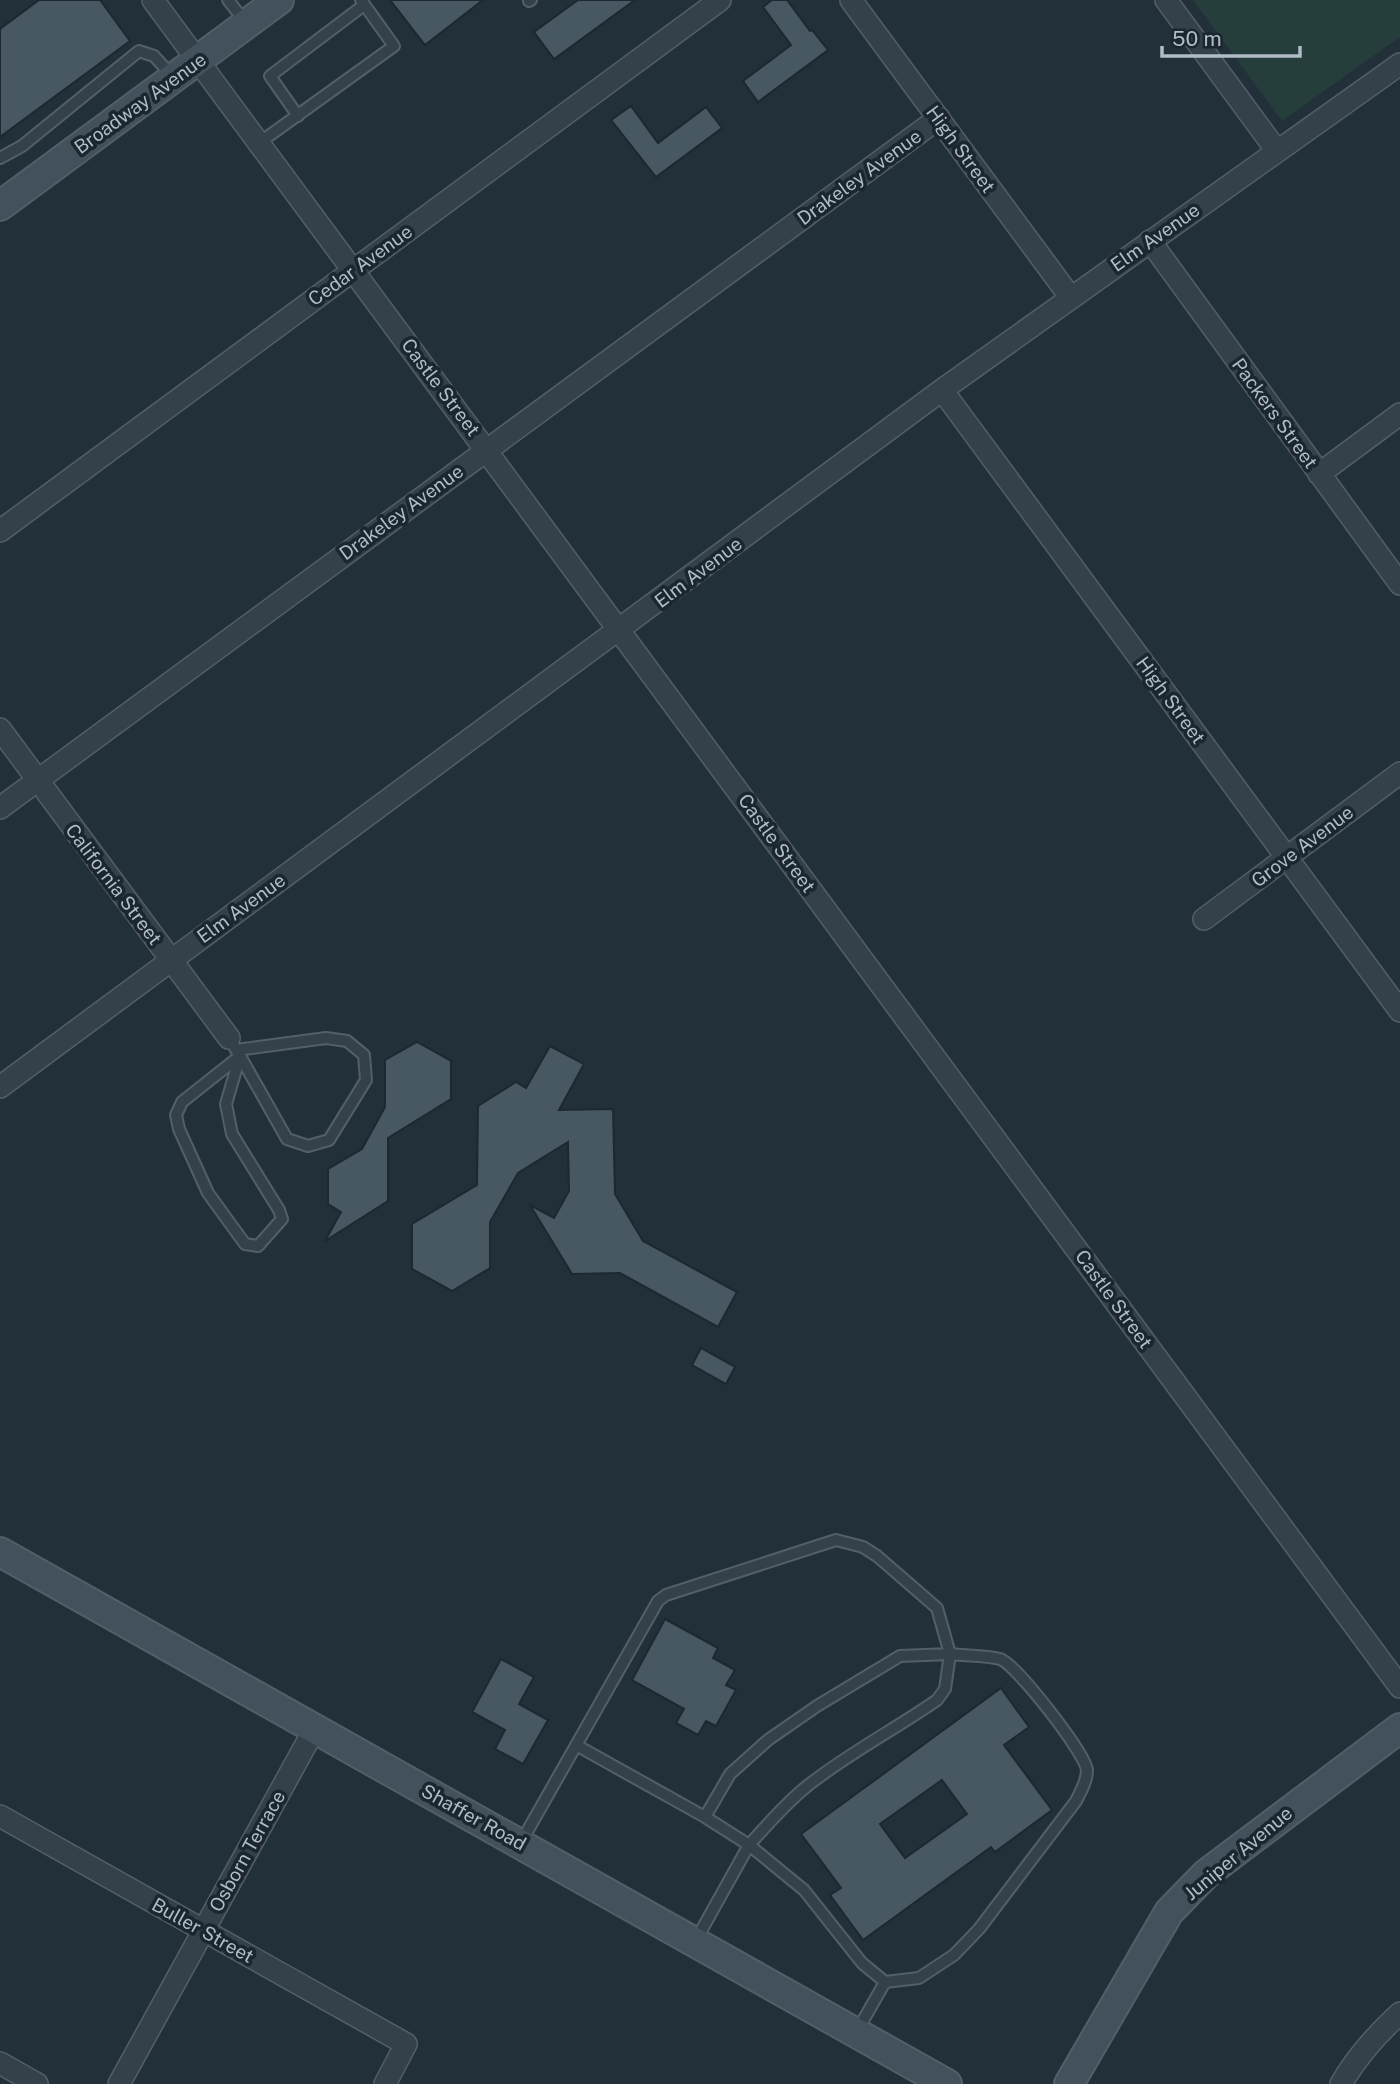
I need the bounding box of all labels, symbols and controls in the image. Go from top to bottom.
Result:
scale bar [1162,14,1300,58]
text: 50 m [1172,26,1222,51]
street label: Broadway Avenue [70,48,210,158]
street label: High Street [922,101,1000,197]
street label: Drakeley Avenue [793,125,925,229]
street label: Elm Avenue [1106,198,1204,276]
street label: Cedar Avenue [304,220,416,310]
street label: Castle Street [397,334,485,440]
street label: Packers Street [1228,354,1322,472]
street label: Drakeley Avenue [335,460,467,564]
street label: Elm Avenue [650,532,746,612]
street label: High Street [1132,652,1210,748]
street label: Castle Street [734,790,820,896]
street label: Grove Avenue [1247,801,1357,891]
street label: California Street [61,819,167,949]
street label: Elm Avenue [193,869,289,947]
street label: Castle Street [1071,1246,1157,1352]
street label: Shaffer Road [418,1779,530,1855]
street label: Osborn Terrace [205,1786,289,1916]
street label: Juniper Avenue [1180,1802,1296,1904]
street label: Buller Street [148,1893,258,1967]

